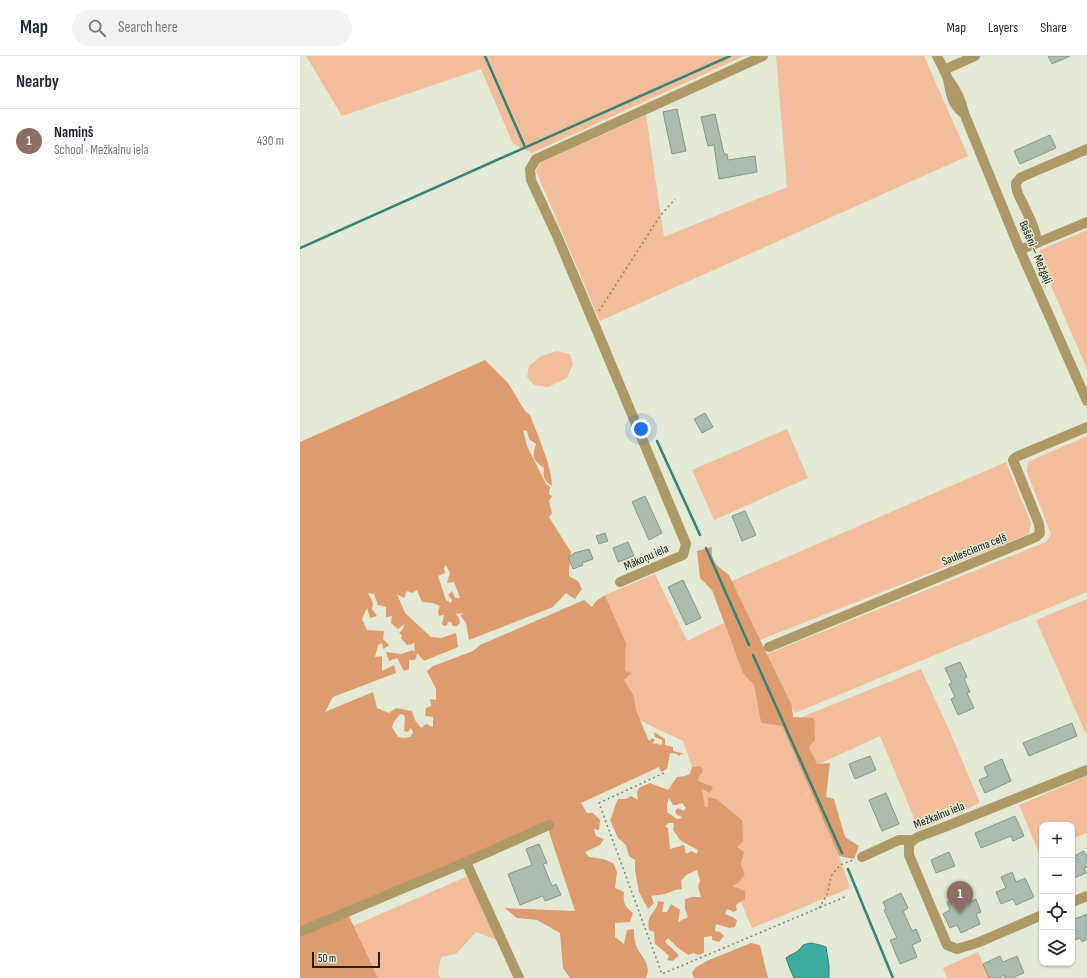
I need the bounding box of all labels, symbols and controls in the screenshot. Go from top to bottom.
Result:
search box [72,10,352,46]
text: Map [20,16,48,39]
icon: search [86,17,108,39]
text: Search here [118,18,178,37]
text: Map [946,19,966,36]
text: Layers [988,19,1018,36]
text: Share [1040,19,1067,36]
text: Nearby [16,72,59,92]
text: Namiņš [54,123,94,142]
text: 1 [26,133,32,149]
text: 430 m [257,133,284,149]
text: School · Mežkalnu iela [54,142,148,158]
street label: Bašēni – Mežgaļi [1016,218,1056,286]
your location [631,419,651,439]
street label: Saulesciema ceļš [940,530,1009,569]
street label: Mākoņu iela [622,541,671,574]
street label: Mežkalnu iela [911,798,967,832]
map controls [1039,822,1075,966]
button: + [1039,822,1075,858]
button: − [1039,858,1075,894]
pin: 1 [947,881,973,914]
button: locate [1039,894,1075,930]
button: layers [1039,930,1075,966]
scale bar [312,950,380,969]
text: 50 m [318,952,336,965]

